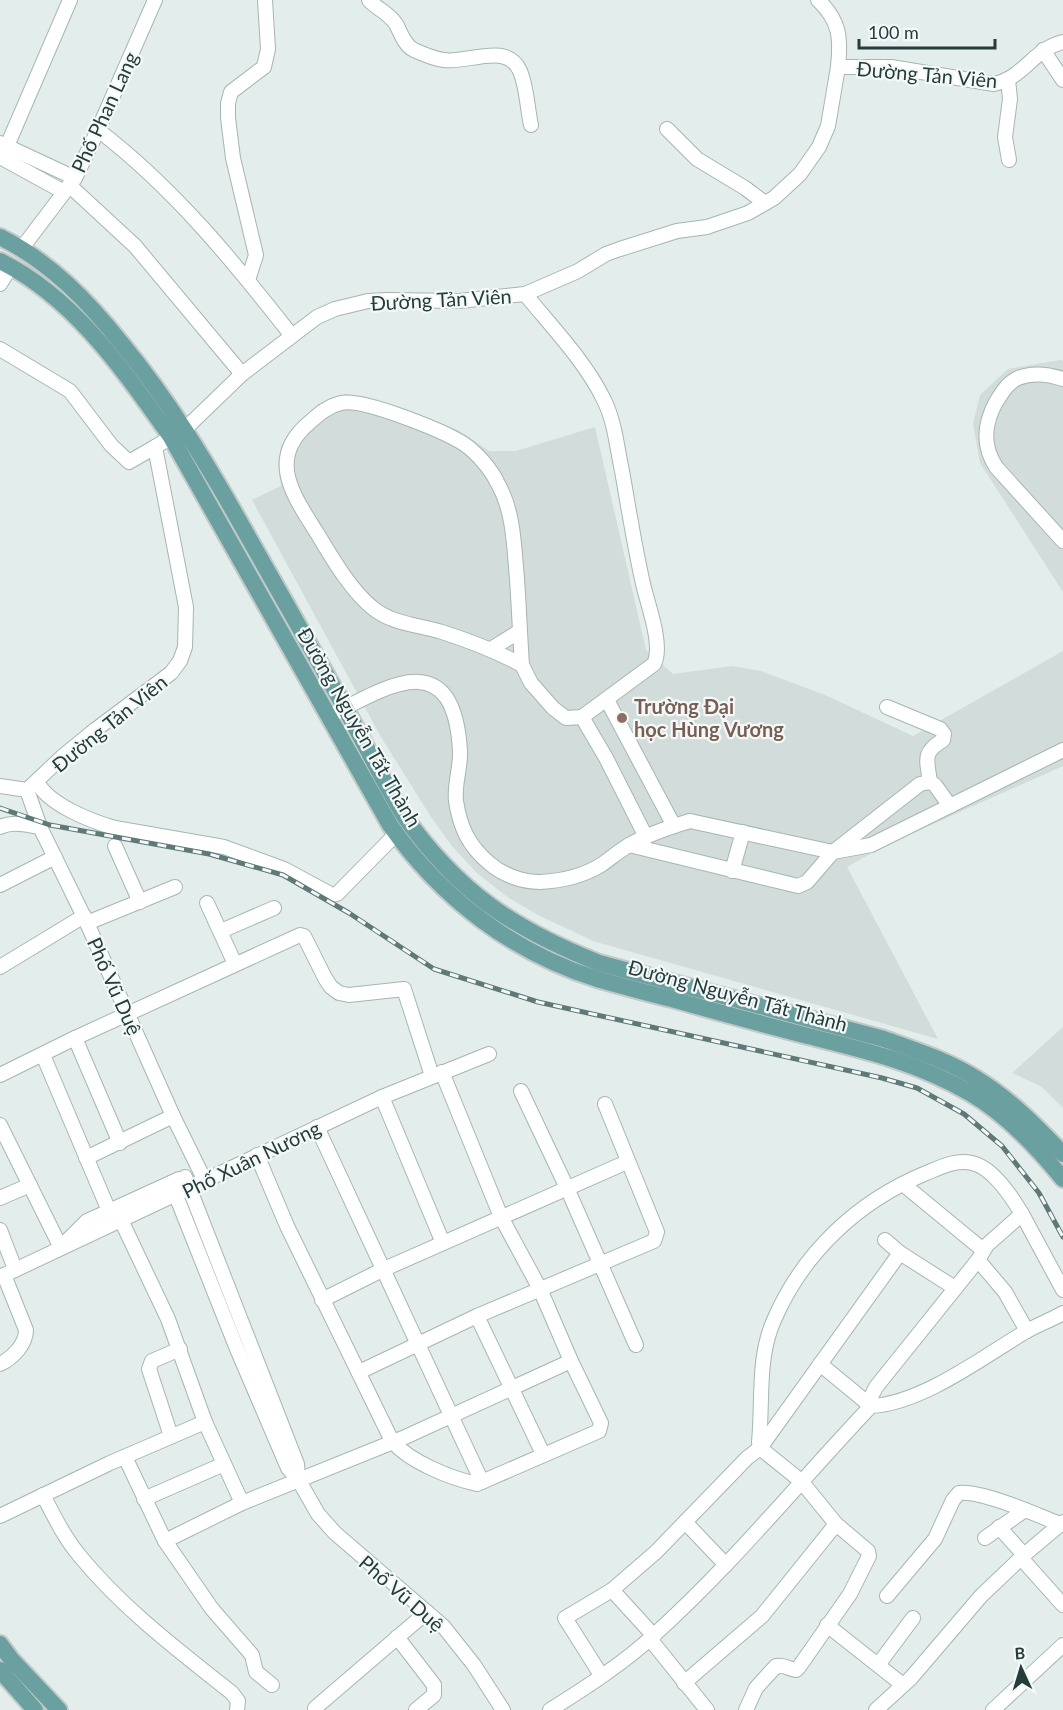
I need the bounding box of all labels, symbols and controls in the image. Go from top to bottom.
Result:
scale bar [859,12,996,50]
text: 100 m [868,21,919,43]
street label: Phố Phan Lang [66,48,142,176]
street label: Đường Tản Viên [856,56,998,92]
street label: Đường Tản Viên [370,283,512,315]
street label: Đường Nguyễn Tất Thành [293,623,427,831]
street label: Đường Tản Viên [47,669,171,777]
place label: Trường Đại học Hùng Vương [634,694,784,741]
marker: Trường Đại học Hùng Vương [615,711,629,725]
street label: Phố Vũ Duệ [83,933,147,1039]
street label: Đường Nguyễn Tất Thành [626,954,850,1036]
street label: Phố Xuân Nương [178,1115,324,1203]
street label: Phố Vũ Duệ [355,1550,449,1636]
north arrow [991,1638,1051,1698]
text: B [1014,1643,1026,1662]

